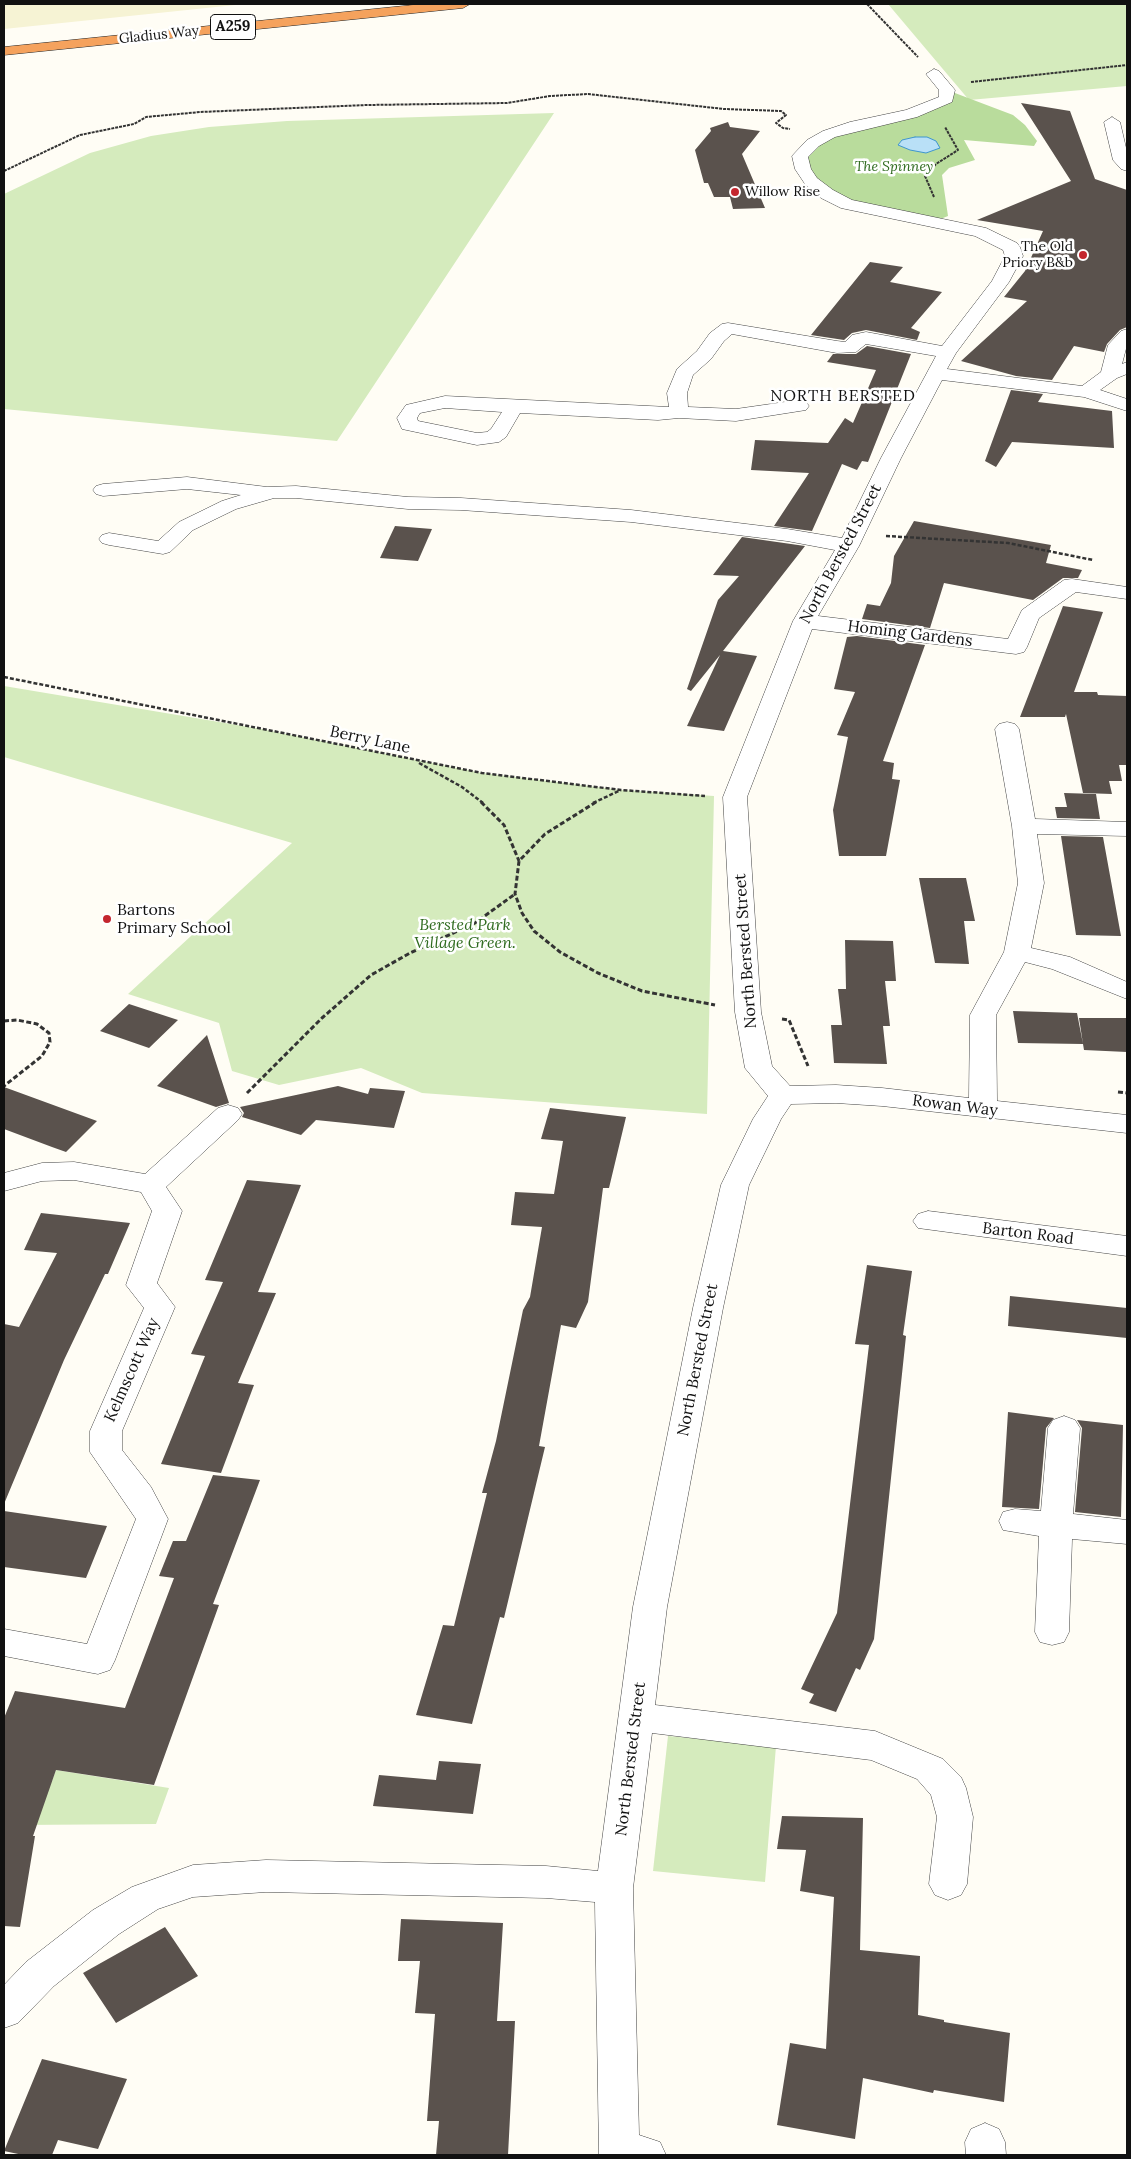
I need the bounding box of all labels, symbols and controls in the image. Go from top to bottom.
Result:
road number: A259 [210,15,256,40]
street label: Gladius Way [118,22,200,48]
park label: The Spinney [855,159,933,175]
place label: Willow Rise [745,184,820,200]
marker: Willow Rise [729,186,741,198]
place label: The Old Priory B&b [1002,239,1073,272]
marker: The Old Priory B&b [1077,249,1089,261]
district label: NORTH BERSTED [769,386,917,406]
street label: North Bersted Street [796,481,886,627]
street label: Homing Gardens [846,617,974,651]
street label: Berry Lane [328,722,412,758]
street label: North Bersted Street [731,873,761,1029]
place label: Bartons Primary School [117,900,231,938]
marker: Bartons Primary School [101,913,113,925]
park label: Bersted Park Village Green. [414,915,516,953]
street label: Rowan Way [911,1091,999,1121]
street label: Barton Road [981,1219,1075,1249]
street label: North Bersted Street [674,1282,722,1438]
street label: Kelmscott Way [100,1315,164,1425]
street label: North Bersted Street [612,1681,650,1837]

